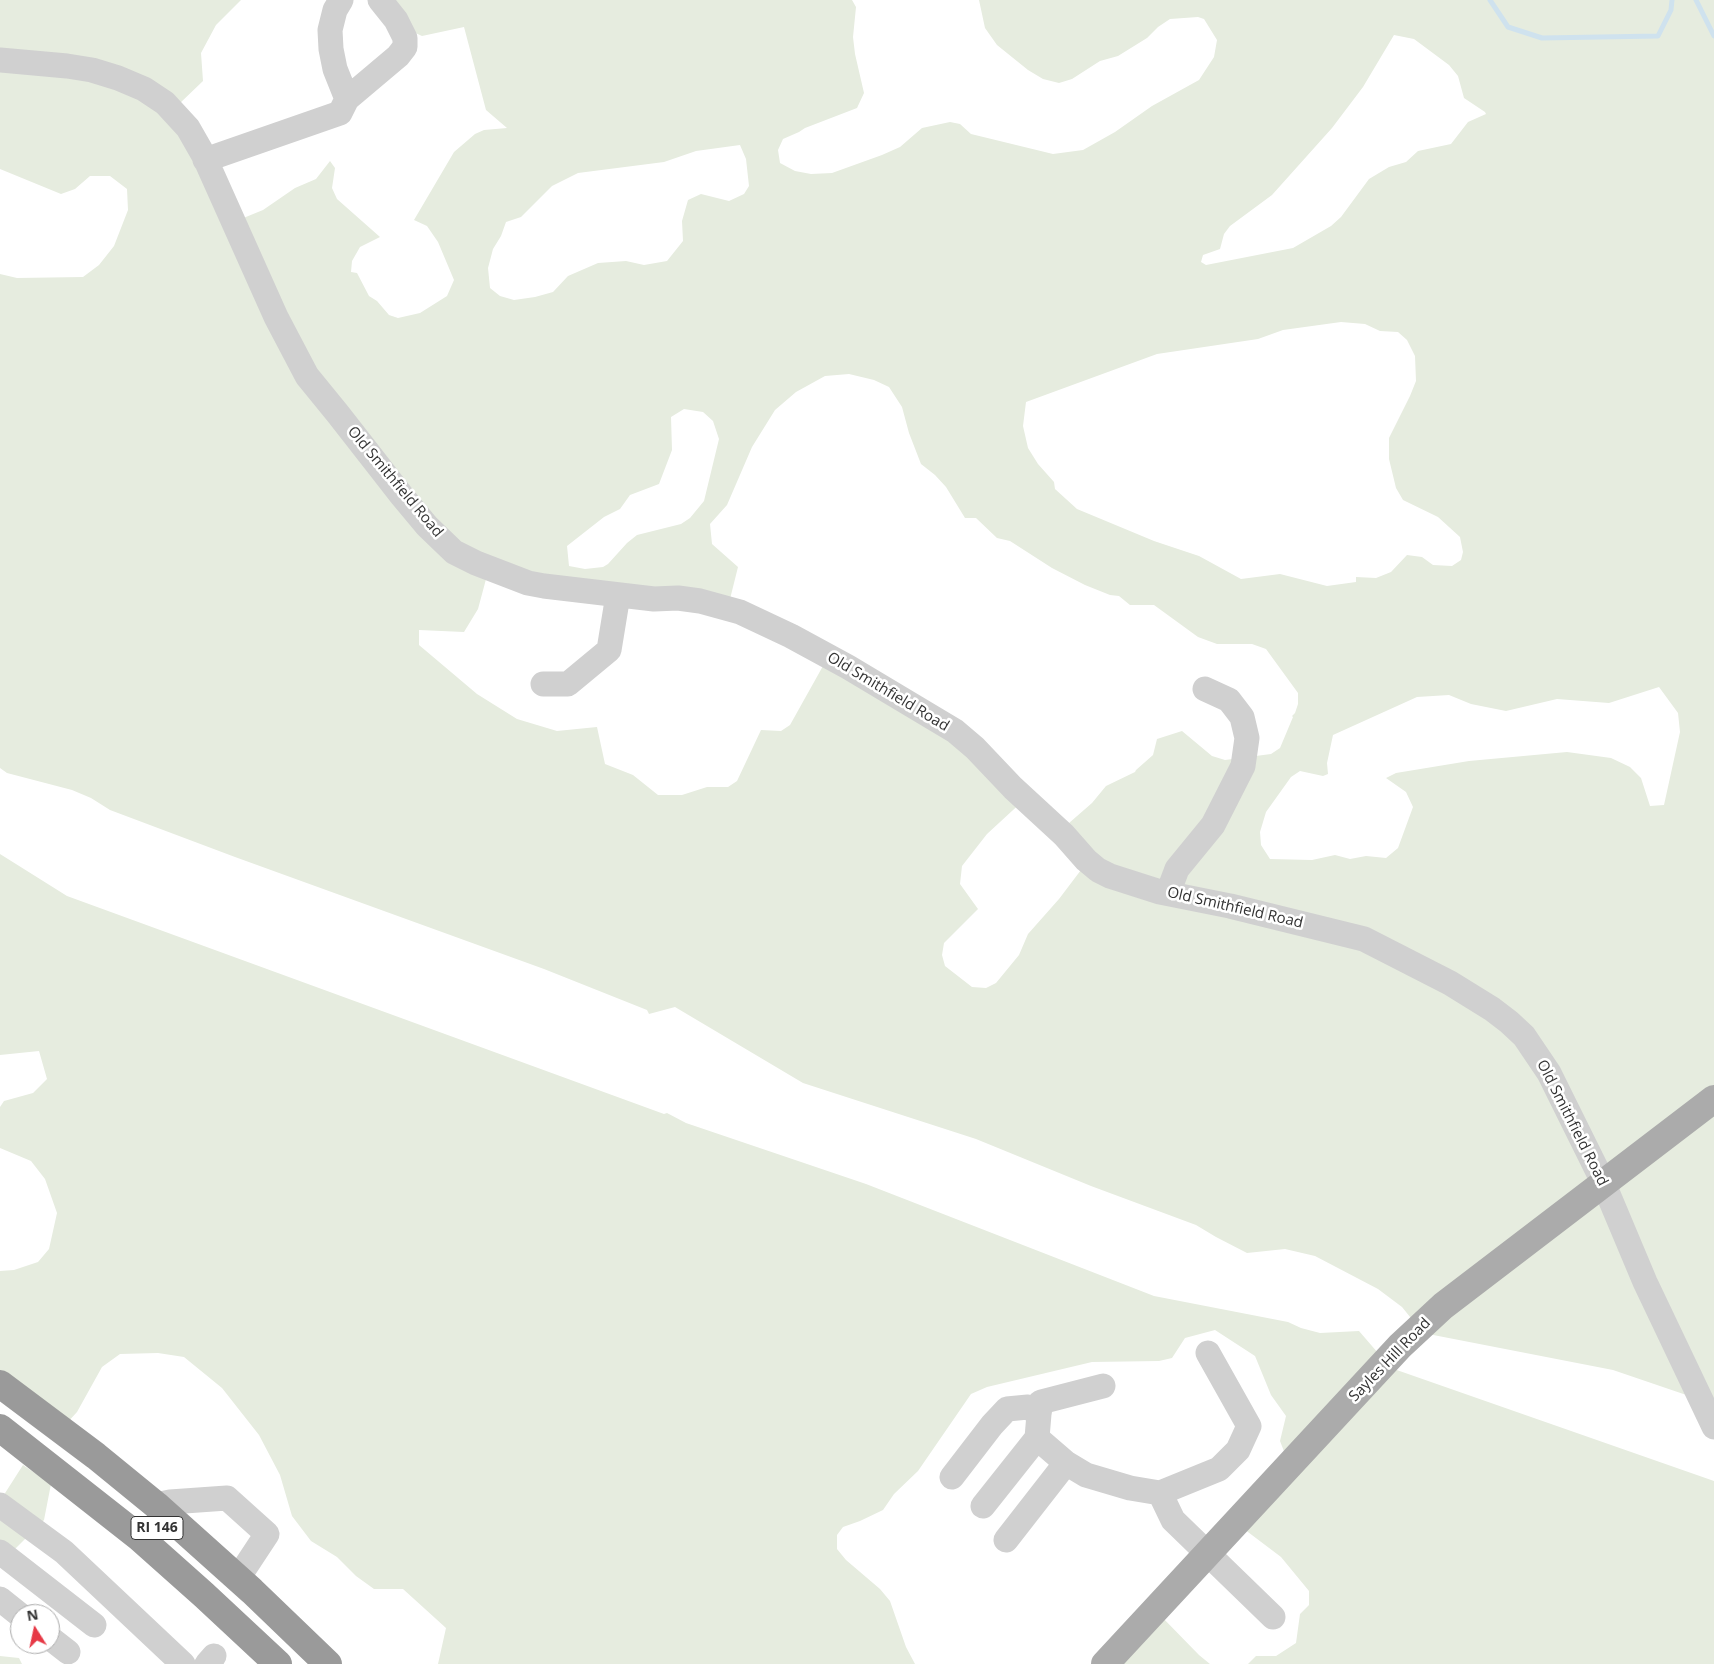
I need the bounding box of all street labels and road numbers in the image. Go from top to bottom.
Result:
street label: Old Smithfield Road [343,423,447,541]
street label: Old Smithfield Road [824,649,952,735]
street label: Old Smithfield Road [1165,884,1305,932]
street label: Old Smithfield Road [1532,1057,1612,1189]
street label: Sayles Hill Road [1346,1314,1434,1406]
road number: RI 146 [131,1516,183,1540]

